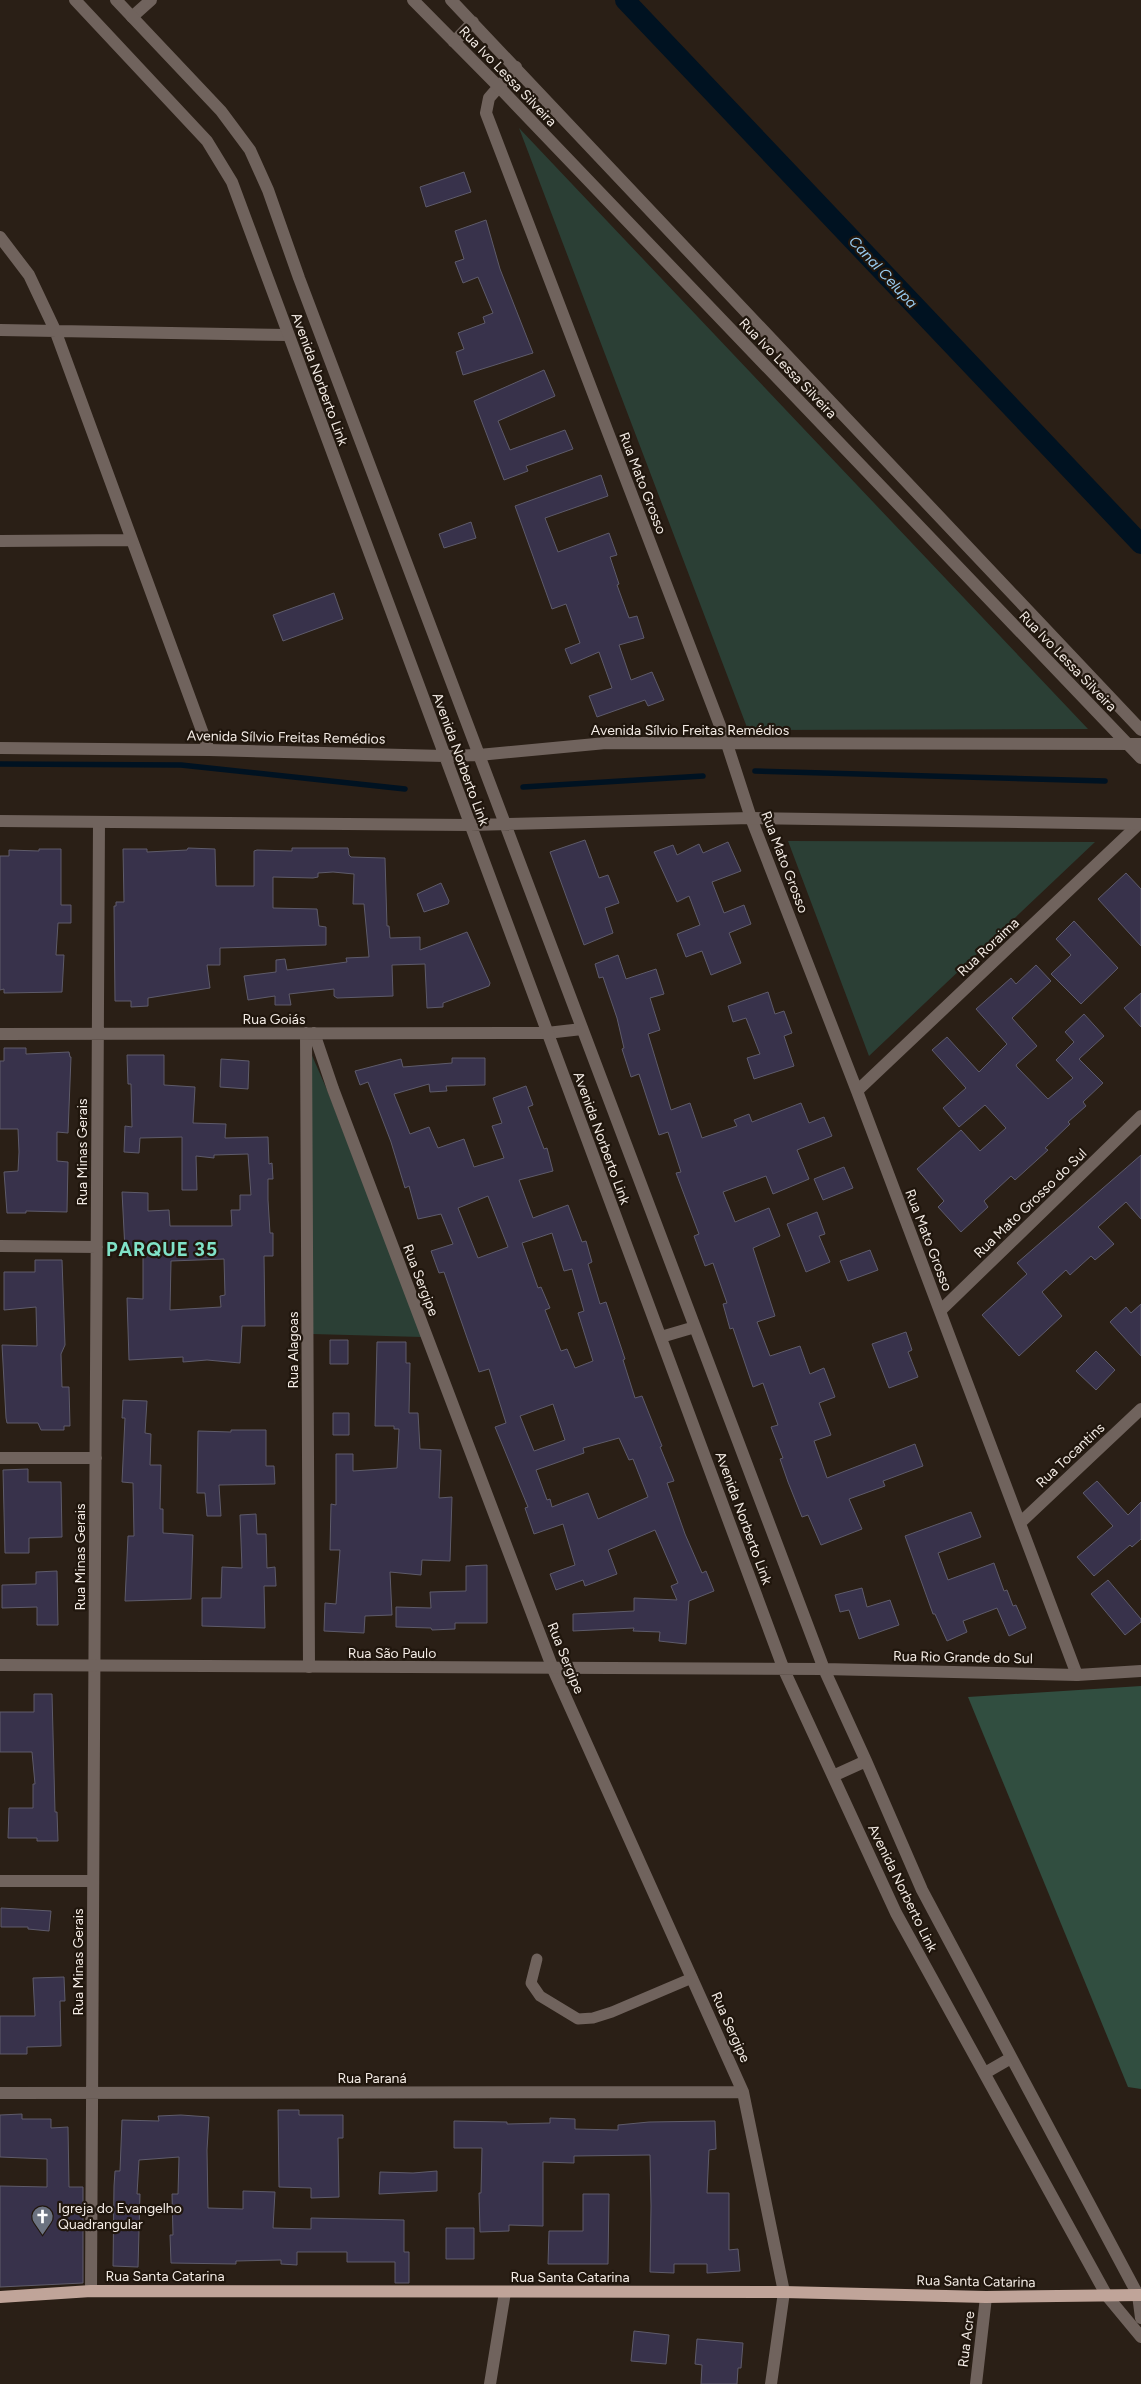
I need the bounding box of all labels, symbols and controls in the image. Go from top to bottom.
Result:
street label: Rua Ivo Lessa Silveira [455,23,560,130]
water label: Canal Celupa [845,232,921,312]
street label: Avenida Norberto Link [288,310,352,448]
street label: Rua Ivo Lessa Silveira [735,315,840,422]
street label: Rua Mato Grosso [615,430,670,536]
street label: Rua Ivo Lessa Silveira [1015,608,1120,715]
street label: Avenida Norberto Link [429,690,493,828]
street label: Avenida Sílvio Freitas Remédios [591,722,789,739]
street label: Avenida Sílvio Freitas Remédios [187,727,385,748]
street label: Rua Mato Grosso [757,809,812,915]
street label: Rua Roraima [954,914,1023,980]
street label: Rua Goiás [243,1011,305,1028]
street label: Avenida Norberto Link [570,1069,634,1207]
street label: Rua Minas Gerais [74,1098,91,1206]
street label: Rua Mato Grosso do Sul [970,1145,1090,1262]
street label: Rua Mato Grosso [901,1187,956,1293]
district label: PARQUE 35 [106,1238,218,1261]
street label: Rua Sergipe [399,1242,442,1319]
street label: Rua Alagoas [285,1312,302,1388]
street label: Rua Tocantins [1033,1419,1108,1491]
street label: Avenida Norberto Link [712,1449,776,1587]
street label: Rua Minas Gerais [72,1503,89,1611]
street label: Rua Sergipe [544,1620,588,1697]
street label: Rua São Paulo [348,1645,436,1662]
street label: Rua Rio Grande do Sul [893,1648,1033,1667]
street label: Avenida Norberto Link [864,1822,941,1955]
street label: Rua Minas Gerais [70,1908,87,2016]
street label: Rua Sergipe [707,1989,754,2065]
street label: Rua Paraná [337,2070,407,2087]
place label: Igreja do Evangelho Quadrangular [58,2200,182,2233]
church icon: Igreja do Evangelho Quadrangular [30,2204,54,2235]
street label: Rua Santa Catarina [105,2268,225,2285]
street label: Rua Santa Catarina [510,2269,630,2286]
street label: Rua Santa Catarina [916,2272,1036,2291]
street label: Rua Acre [955,2310,978,2368]

